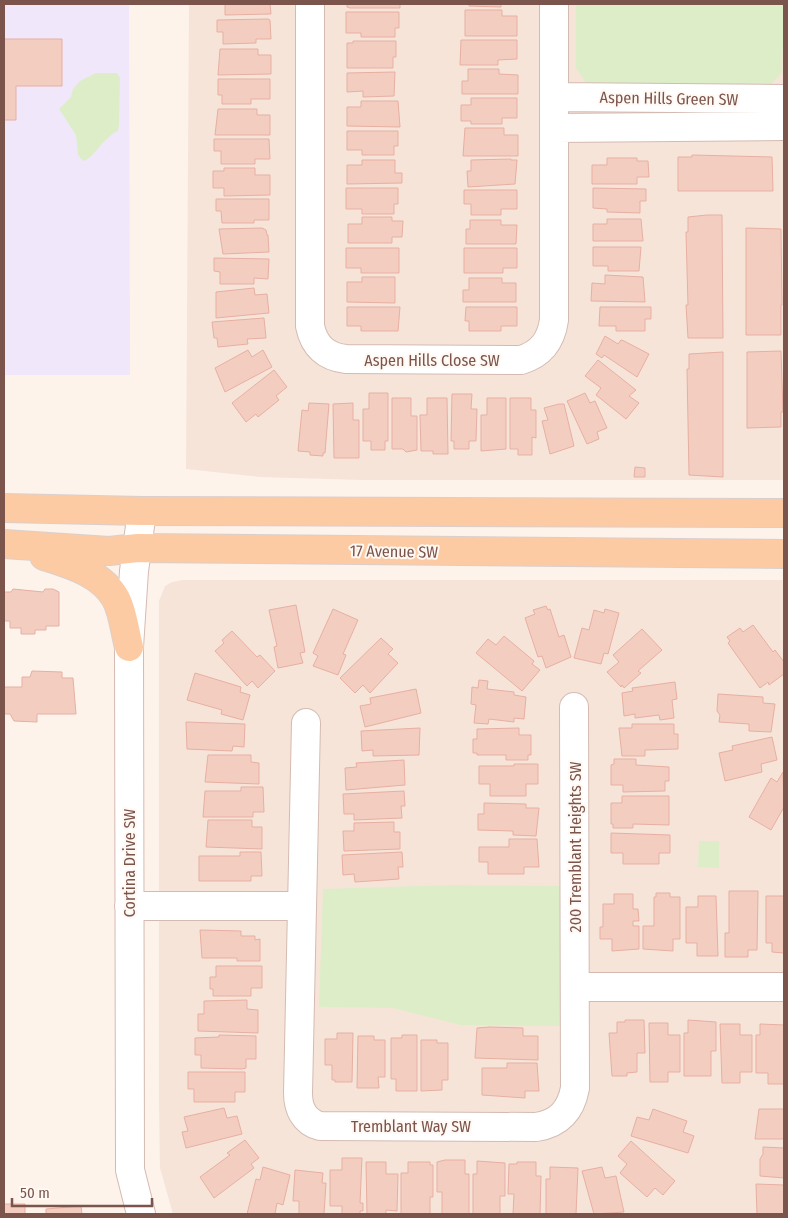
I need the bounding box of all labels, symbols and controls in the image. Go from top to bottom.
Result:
street label: Aspen Hills Green SW [599,88,738,109]
street label: Aspen Hills Close SW [364,351,500,370]
street label: 17 Avenue SW [350,541,438,562]
street label: 200 Tremblant Heights SW [566,762,585,932]
street label: Cortina Drive SW [120,809,139,917]
street label: Tremblant Way SW [351,1117,471,1136]
scale bar [12,1176,152,1208]
text: 50 m [20,1184,50,1202]

